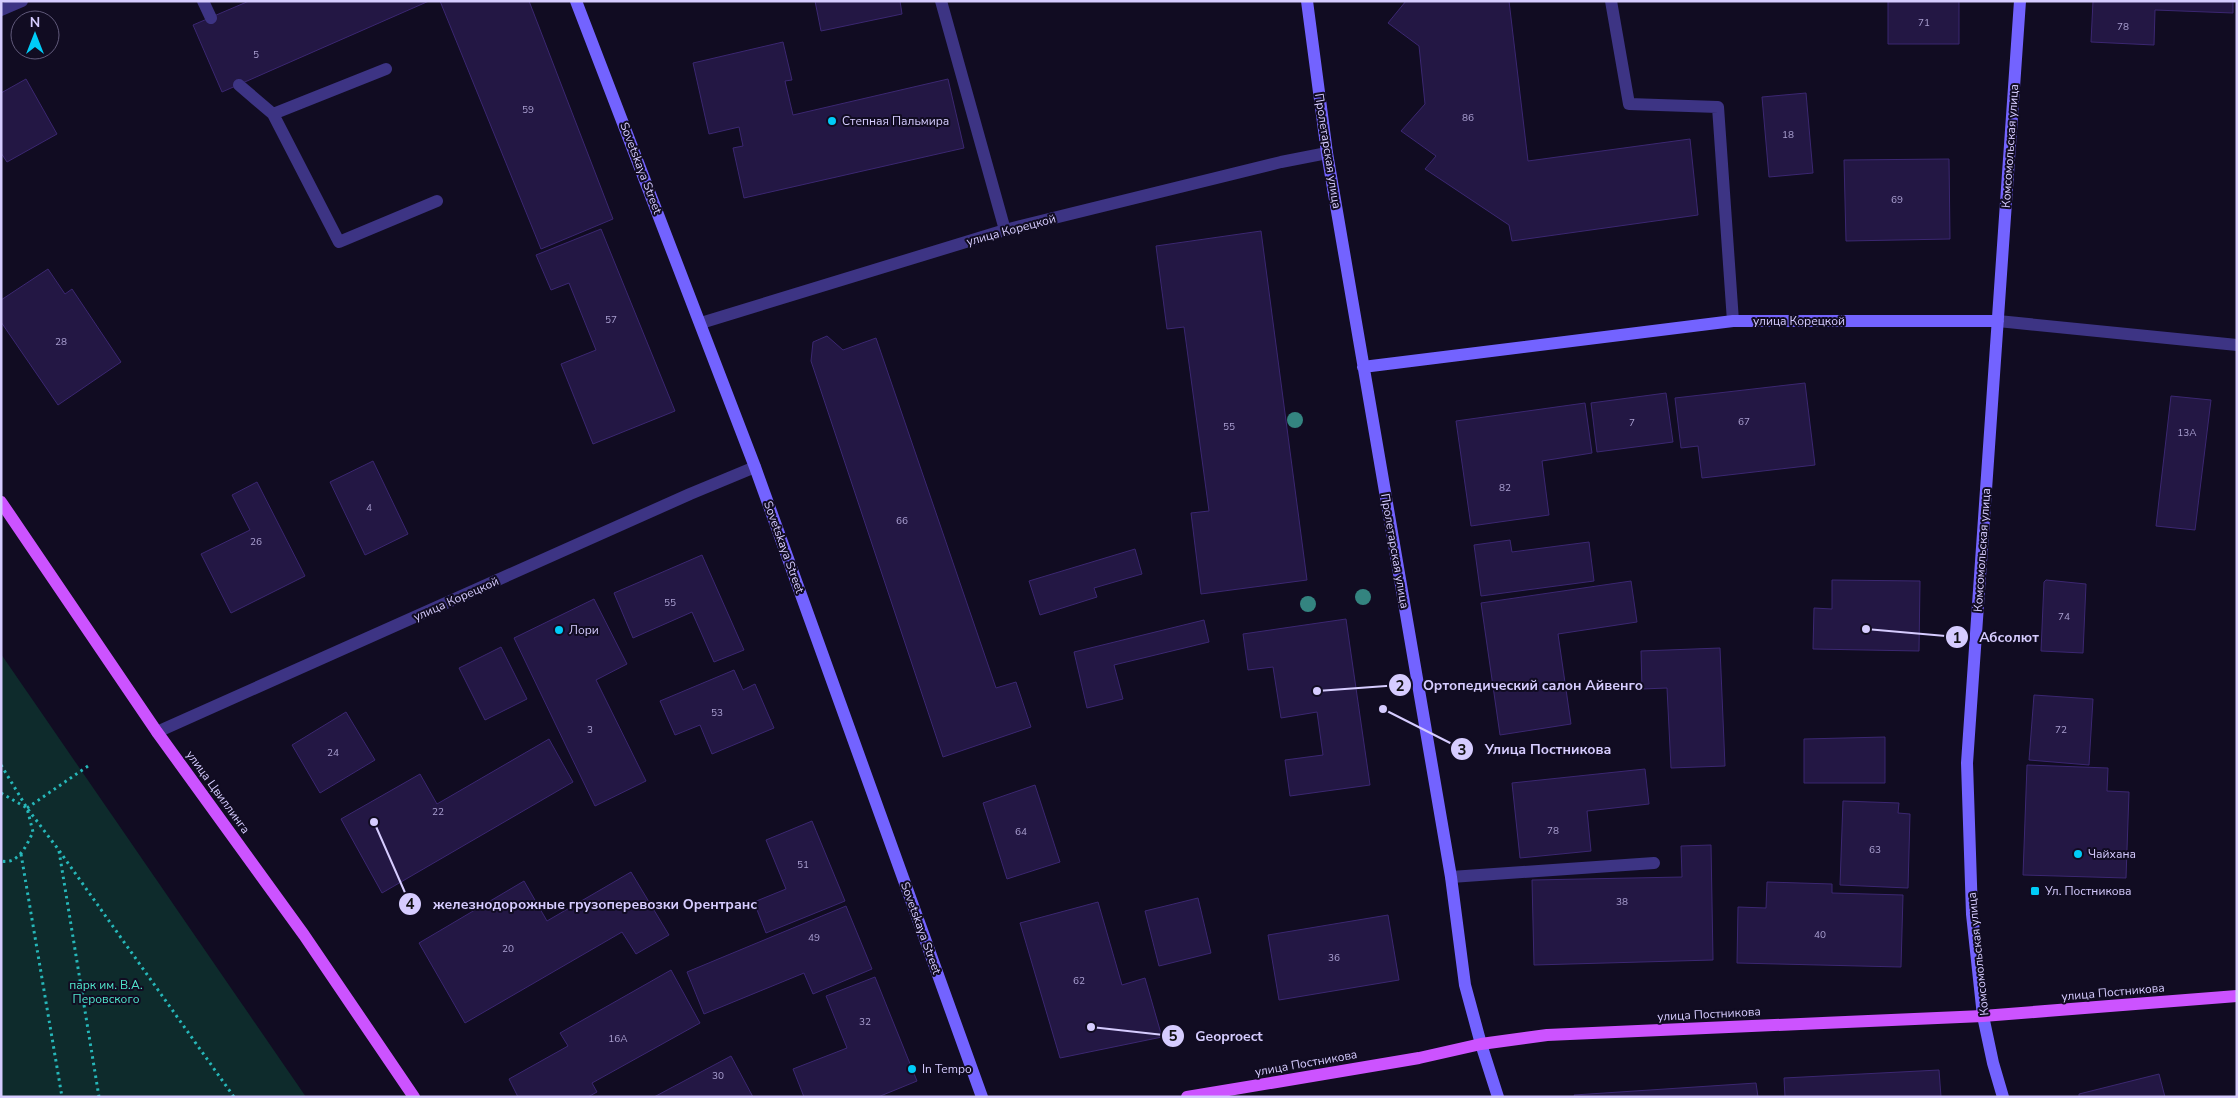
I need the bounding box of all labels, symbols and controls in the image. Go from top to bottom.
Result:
north arrow [10,10,60,60]
text: N [30,13,40,32]
house number: 71 [1918,16,1930,30]
house number: 78 [2117,20,2129,34]
house number: 5 [253,48,259,62]
street label: Комсомольская улица [1998,83,2022,209]
street label: Пролетарская улица [1311,92,1345,210]
house number: 59 [522,103,534,117]
house number: 86 [1462,111,1474,125]
place label: Степная Пальмира [842,113,949,129]
marker: Степная Пальмира [826,115,838,127]
street label: Sovetskaya Street [616,120,666,217]
house number: 18 [1782,128,1794,142]
house number: 69 [1891,193,1903,207]
street label: улица Корецкой [965,210,1057,250]
house number: 57 [605,313,617,327]
street label: улица Корецкой [1753,313,1845,329]
house number: 28 [55,335,67,349]
house number: 67 [1738,415,1750,429]
house number: 7 [1629,416,1635,430]
house number: 55 [1223,420,1235,434]
house number: 13А [2177,426,2197,440]
house number: 82 [1499,481,1511,495]
street label: Комсомольская улица [1970,487,1994,613]
street label: Пролетарская улица [1377,492,1413,610]
street label: Sovetskaya Street [760,499,808,596]
house number: 4 [366,501,372,515]
house number: 66 [896,514,908,528]
house number: 26 [250,535,262,549]
street label: улица Корецкой [411,573,501,625]
house number: 55 [664,596,676,610]
house number: 74 [2058,610,2070,624]
place label: Лори [569,622,599,638]
callout: Абсолют [1944,623,2049,652]
marker: Лори [553,624,565,636]
text: 1 [1952,628,1962,648]
text: Абсолют [1979,628,2039,647]
callout: Ортопедический салон Айвенго [1388,671,1653,700]
text: 2 [1395,676,1405,696]
text: Ортопедический салон Айвенго [1423,676,1643,695]
house number: 53 [711,706,723,720]
house number: 3 [587,723,593,737]
house number: 72 [2055,723,2067,737]
callout: Улица Постникова [1450,735,1621,764]
text: 3 [1457,740,1467,760]
text: Улица Постникова [1484,740,1611,759]
house number: 24 [327,746,339,760]
street label: улица Цвиллинга [182,747,254,837]
house number: 22 [432,805,444,819]
house number: 78 [1547,824,1559,838]
house number: 64 [1015,825,1027,839]
house number: 63 [1869,843,1881,857]
place label: Чайхана [2088,846,2136,862]
marker: Чайхана [2072,848,2084,860]
house number: 51 [797,858,809,872]
street label: Sovetskaya Street [897,880,945,977]
place label: Ул. Постникова [2044,883,2132,899]
marker: Ул. Постникова [2029,885,2041,897]
callout: железнодорожные грузоперевозки Орентранс [398,890,767,919]
street label: Комсомольская улица [1964,891,1992,1017]
text: 4 [405,894,415,914]
text: железнодорожные грузоперевозки Орентранс [432,895,757,914]
house number: 38 [1616,895,1628,909]
house number: 40 [1814,928,1826,942]
house number: 49 [808,931,820,945]
house number: 20 [502,942,514,956]
house number: 36 [1328,951,1340,965]
house number: 62 [1073,974,1085,988]
park label: парк им. В.А. Перовского [69,977,143,1007]
street label: улица Постникова [2061,980,2165,1004]
street label: улица Постникова [1657,1003,1761,1025]
house number: 32 [859,1015,871,1029]
callout: Geoproect [1161,1022,1273,1051]
text: 5 [1168,1026,1178,1046]
text: Geoproect [1195,1027,1263,1046]
house number: 16А [608,1032,628,1046]
street label: улица Постникова [1254,1046,1358,1080]
place label: In Tempo [922,1061,972,1077]
marker: In Tempo [906,1063,918,1075]
house number: 30 [712,1069,724,1083]

